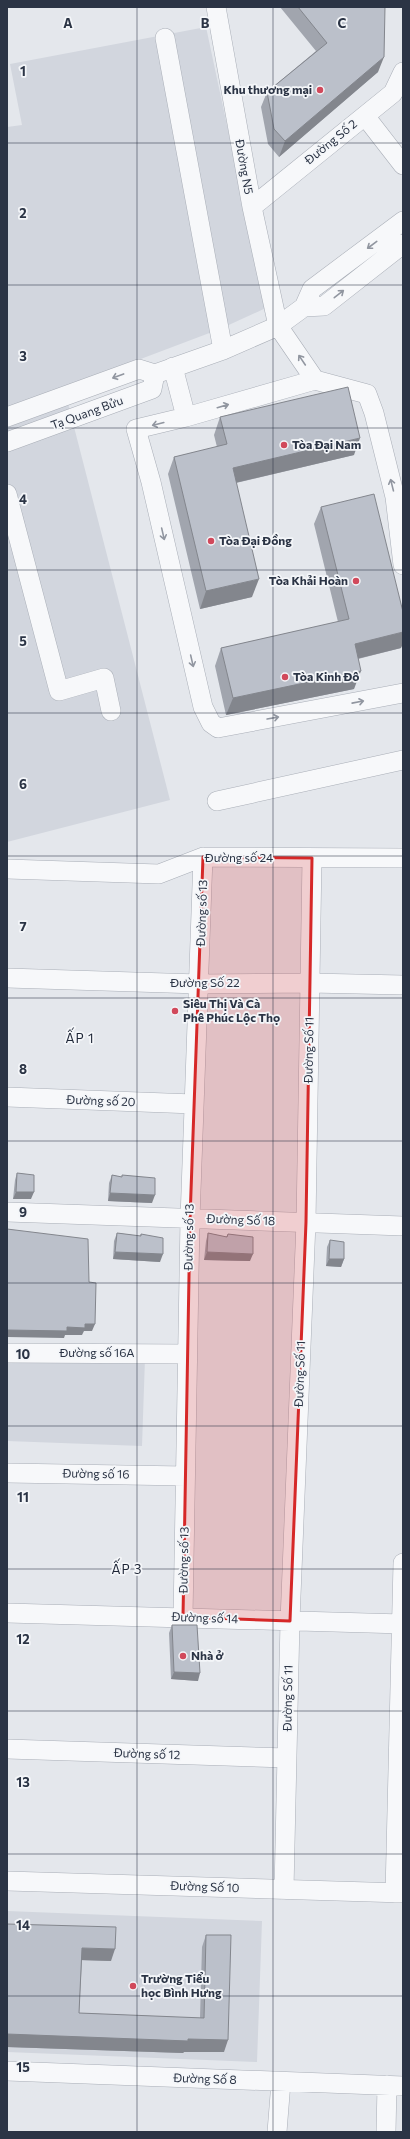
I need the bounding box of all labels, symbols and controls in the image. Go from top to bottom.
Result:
text: A [63,15,73,31]
text: B [201,15,210,31]
text: C [338,15,347,31]
text: 1 [20,63,26,79]
place label: Khu thương mại [223,82,312,97]
marker: Khu thương mại [315,85,325,95]
street label: Đường Số 2 [301,116,359,167]
street label: Đường N5 [233,137,257,196]
text: 2 [19,205,27,221]
one-way arrow [366,240,377,249]
one-way arrow [334,290,345,299]
text: 3 [19,348,27,364]
one-way arrow [298,355,306,366]
one-way arrow [112,373,124,381]
street label: Tạ Quang Bửu [49,393,125,432]
one-way arrow [217,402,230,409]
one-way arrow [151,421,164,428]
place label: Tòa Đại Nam [292,437,361,452]
marker: Tòa Đại Nam [279,440,289,450]
one-way arrow [388,479,396,492]
text: 4 [19,491,27,507]
one-way arrow [160,527,167,540]
place label: Tòa Đại Đồng [219,533,292,548]
marker: Tòa Đại Đồng [206,536,216,546]
place label: Tòa Khải Hoàn [269,573,348,587]
marker: Tòa Khải Hoàn [351,576,361,586]
text: 5 [19,633,27,649]
one-way arrow [189,654,197,667]
place label: Tòa Kinh Đô [293,669,360,683]
marker: Tòa Kinh Đô [280,672,290,682]
one-way arrow [351,698,364,706]
one-way arrow [266,714,279,722]
text: 6 [19,776,27,792]
street label: Đường số 24 [204,850,273,864]
street label: Đường số 13 [193,879,209,948]
text: 7 [19,918,27,934]
street label: Đường Số 22 [169,975,240,989]
place label: Siêu Thị Và Cà Phê Phúc Lộc Thọ [183,996,280,1025]
marker: Siêu Thị Và Cà Phê Phúc Lộc Thọ [170,1006,180,1016]
street label: Đường Số 11 [300,1017,316,1084]
district label: ẤP 1 [65,1027,95,1046]
text: 8 [19,1061,27,1077]
street label: Đường số 20 [65,1092,136,1108]
street label: Đường số 13 [180,1203,196,1271]
text: 9 [19,1204,27,1220]
street label: Đường Số 18 [205,1211,276,1227]
street label: Đường Số 11 [291,1340,307,1408]
street label: Đường số 16A [58,1345,135,1359]
text: 10 [16,1346,31,1362]
street label: Đường số 16 [61,1465,130,1481]
text: 11 [17,1489,29,1505]
street label: Đường số 13 [175,1526,191,1594]
district label: ẤP 3 [111,1558,143,1577]
street label: Đường số 14 [170,1609,239,1625]
text: 12 [16,1631,30,1647]
place label: Nhà ở [191,1648,224,1662]
marker: Nhà ở [178,1651,188,1661]
street label: Đường Số 11 [279,1665,295,1732]
street label: Đường số 12 [113,1745,181,1761]
text: 13 [16,1774,30,1790]
street label: Đường Số 10 [169,1878,240,1894]
text: 14 [16,1917,30,1933]
place label: Trường Tiểu học Bình Hưng [141,1971,222,2000]
marker: Trường Tiểu học Bình Hưng [128,1981,138,1991]
text: 15 [16,2059,30,2075]
street label: Đường Số 8 [172,2070,237,2086]

